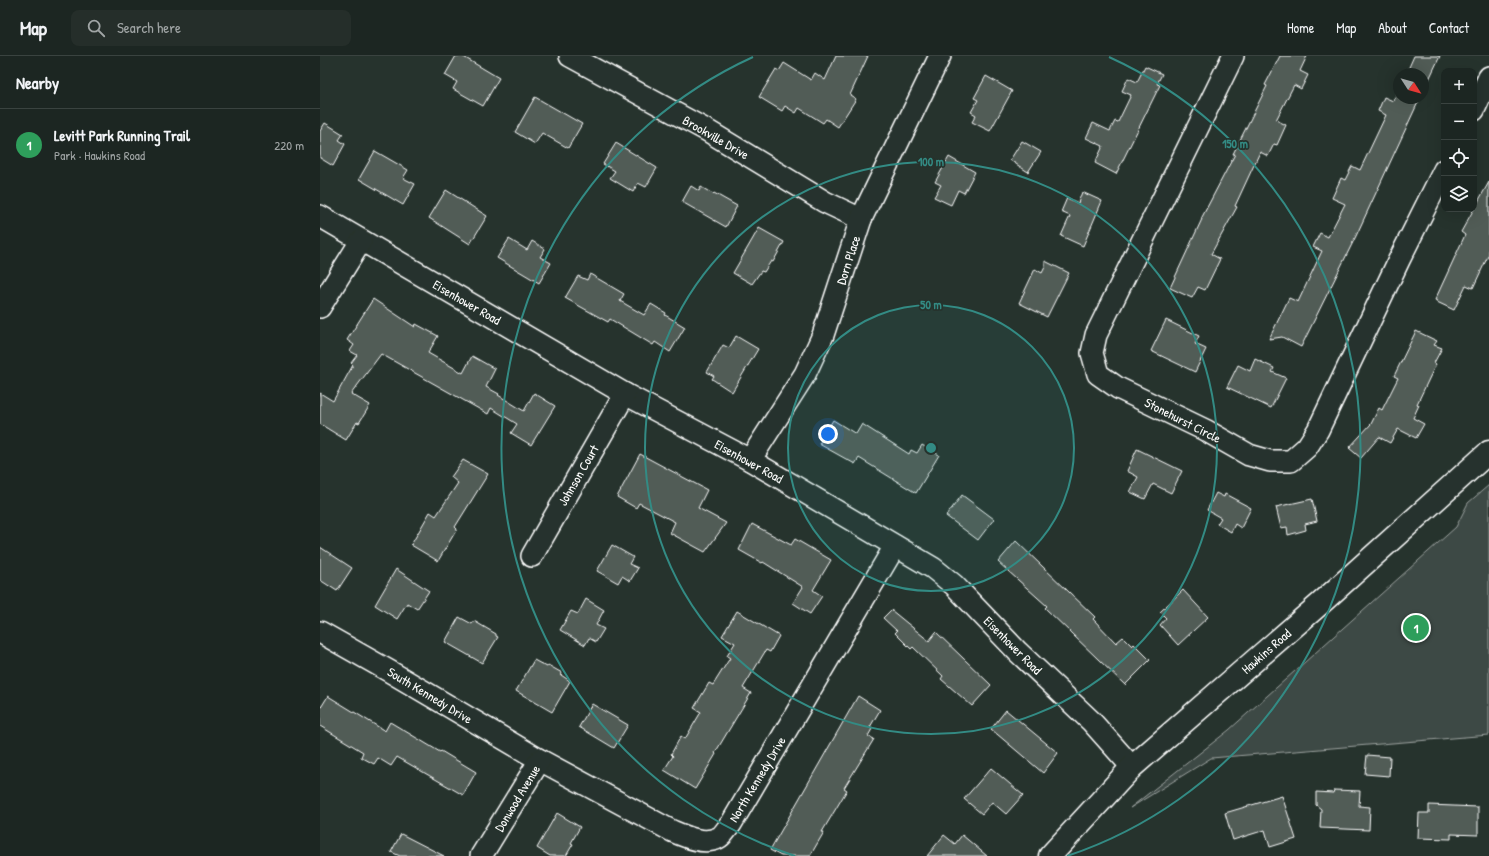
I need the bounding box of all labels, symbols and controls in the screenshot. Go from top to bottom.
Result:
search box [71,10,351,46]
text: Map [20,15,47,41]
icon: search [85,17,107,39]
text: Search here [117,17,181,38]
text: Home [1287,18,1314,37]
text: Map [1336,18,1356,37]
text: About [1378,18,1407,37]
text: Contact [1429,18,1469,37]
north arrow [1393,68,1429,104]
map controls [1441,68,1477,212]
button: + [1441,68,1477,104]
text: Nearby [16,71,59,94]
button: − [1441,104,1477,140]
street label: Brookville Drive [680,111,752,163]
text: Levitt Park Running Trail [54,125,190,146]
text: 150 m [1222,135,1248,152]
text: 1 [27,136,31,154]
text: 220 m [274,136,304,154]
button: locate [1441,140,1477,176]
text: Park · Hawkins Road [54,146,145,164]
text: 100 m [918,153,944,170]
button: layers [1441,176,1477,212]
street label: Dorn Place [832,233,864,287]
street label: Eisenhower Road [430,275,504,329]
text: 50 m [920,296,942,313]
street label: Stonehurst Circle [1142,393,1224,447]
your location [818,424,838,444]
street label: Eisenhower Road [711,435,787,487]
street label: Johnson Court [553,441,603,509]
centre of rings [924,441,938,455]
street label: Eisenhower Road [980,612,1046,678]
pin: 1 [1403,613,1429,643]
street label: Hawkins Road [1237,624,1295,678]
street label: South Kennedy Drive [384,662,476,728]
street label: North Kennedy Drive [724,733,790,825]
street label: Donwood Avenue [490,761,544,835]

